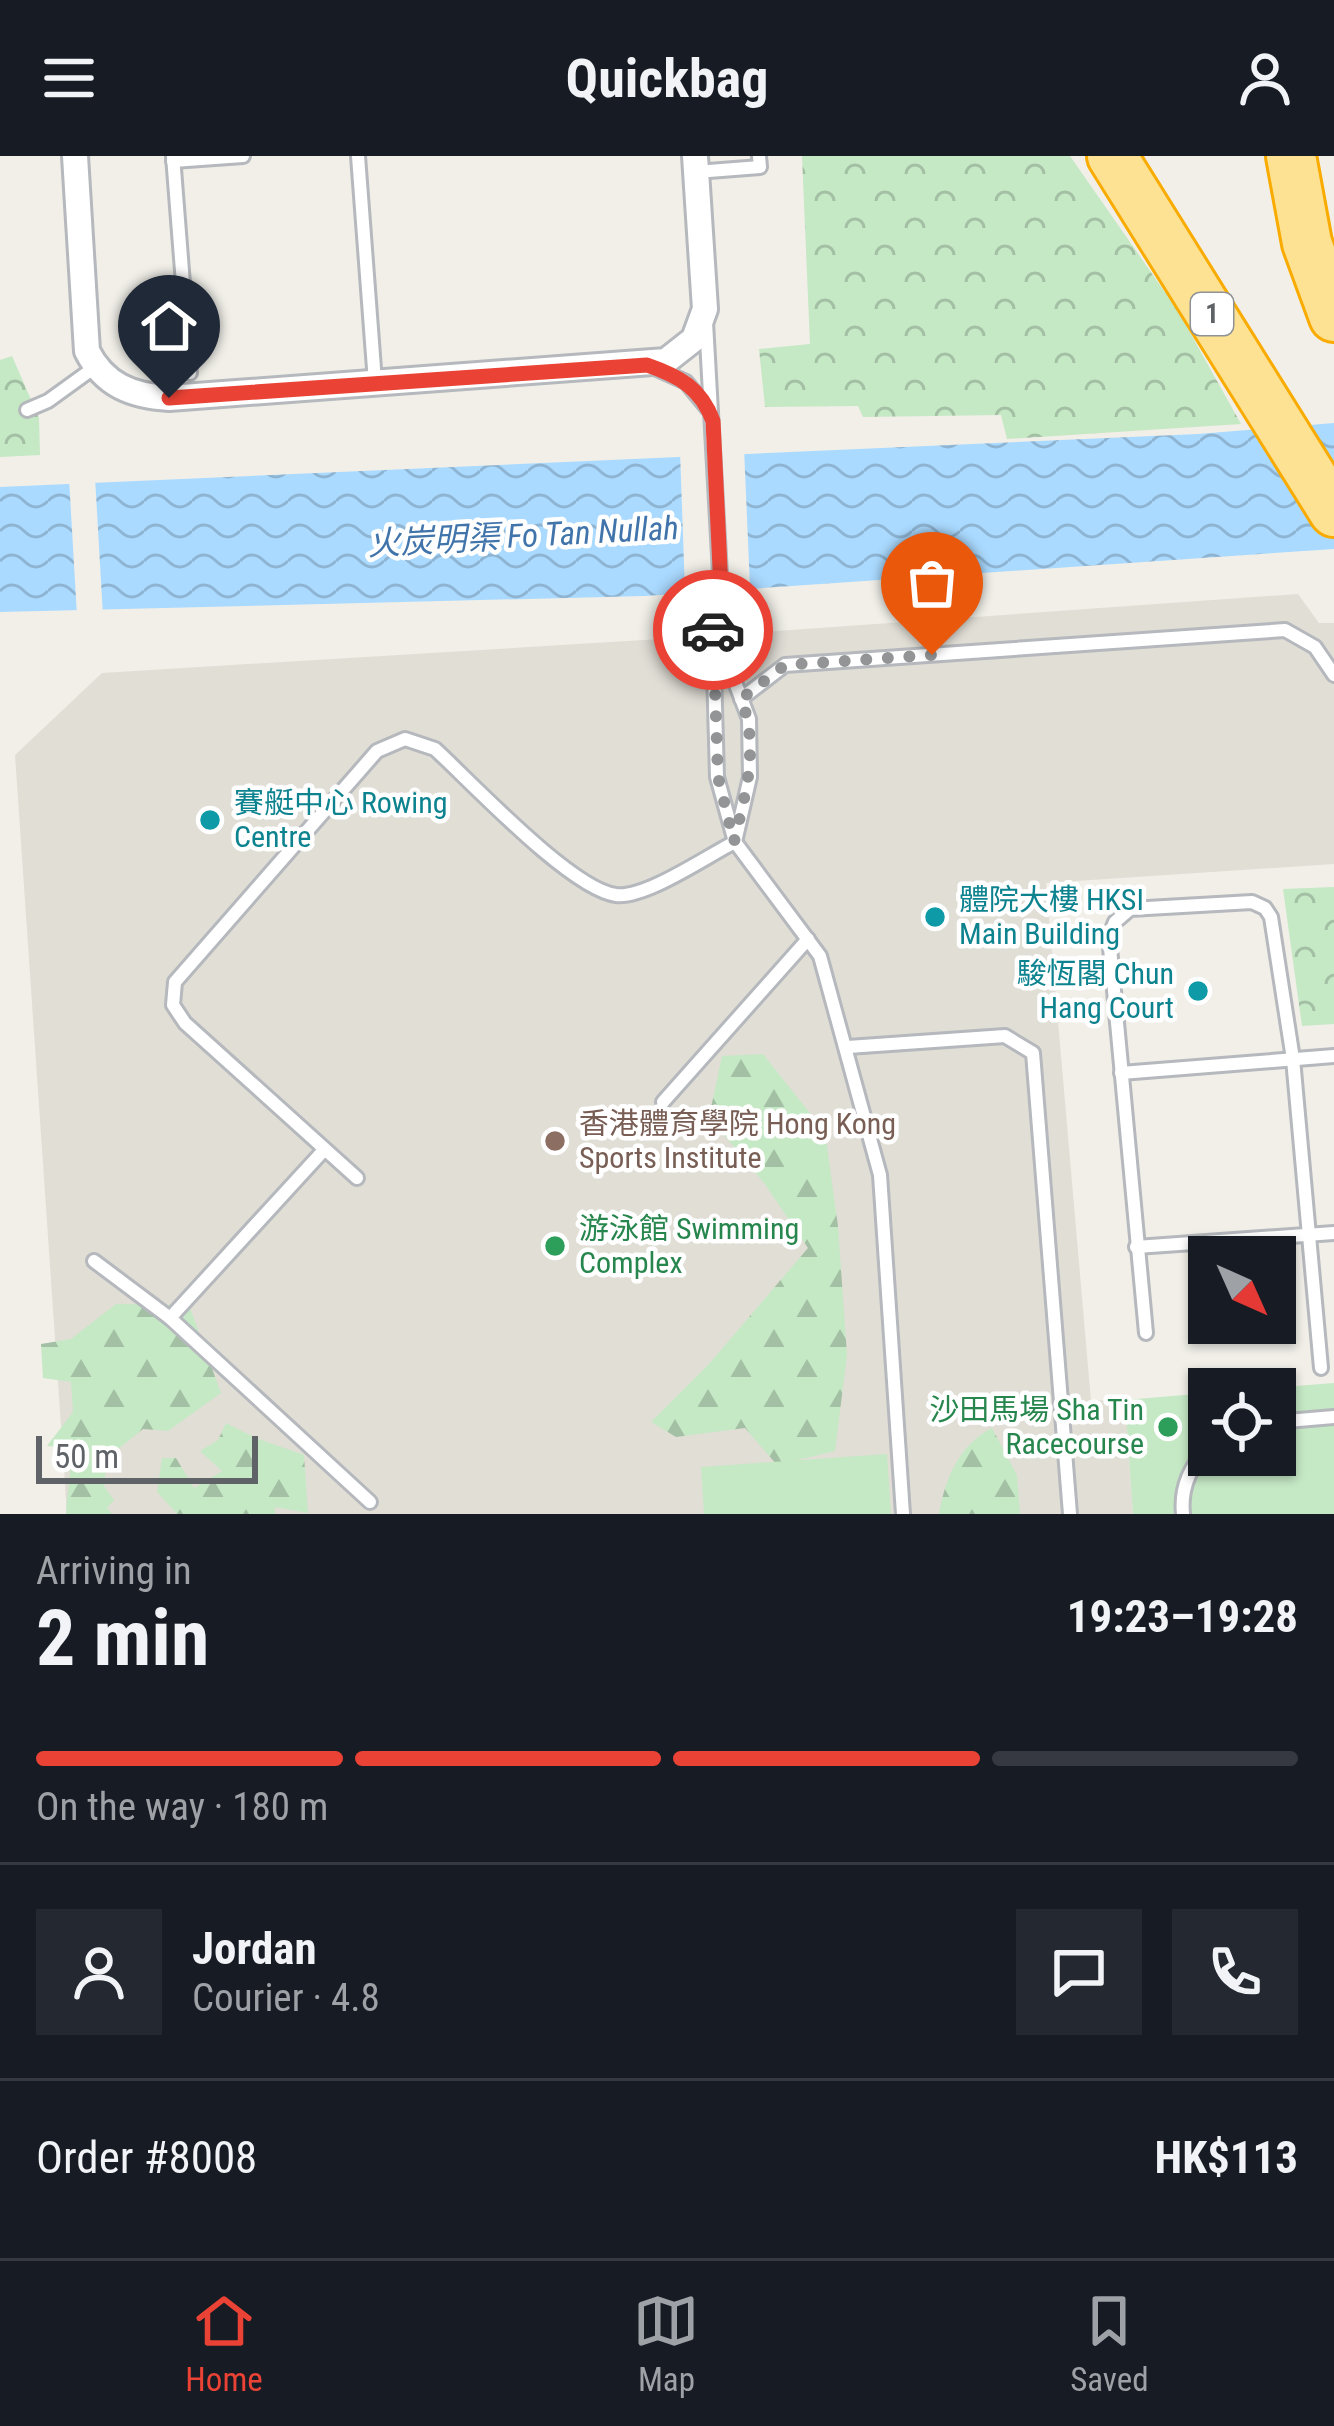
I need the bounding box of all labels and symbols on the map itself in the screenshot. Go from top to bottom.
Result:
pin [118,275,220,398]
road number: 1 [1191,293,1233,335]
water label: 火炭明渠 Fo Tan Nullah [366,508,680,563]
pin [881,532,983,655]
courier [653,570,773,690]
place label: 賽艇中心 Rowing Centre [234,785,448,854]
marker: 賽艇中心 Rowing Centre [197,807,223,833]
place label: 體院大樓 HKSI Main Building [959,882,1144,951]
marker: 體院大樓 HKSI Main Building [922,904,948,930]
place label: 駿恆閣 Chun Hang Court [1017,956,1174,1025]
marker: 駿恆閣 Chun Hang Court [1185,978,1211,1004]
place label: 香港體育學院 Hong Kong Sports Institute [579,1106,896,1175]
marker: 香港體育學院 Hong Kong Sports Institute [542,1128,568,1154]
place label: 游泳館 Swimming Complex [579,1211,799,1280]
marker: 游泳館 Swimming Complex [542,1233,568,1259]
north arrow [1188,1236,1296,1344]
place label: 沙田馬場 Sha Tin Racecourse [929,1392,1144,1461]
marker: 沙田馬場 Sha Tin Racecourse [1155,1414,1181,1440]
scale bar [36,1430,258,1483]

